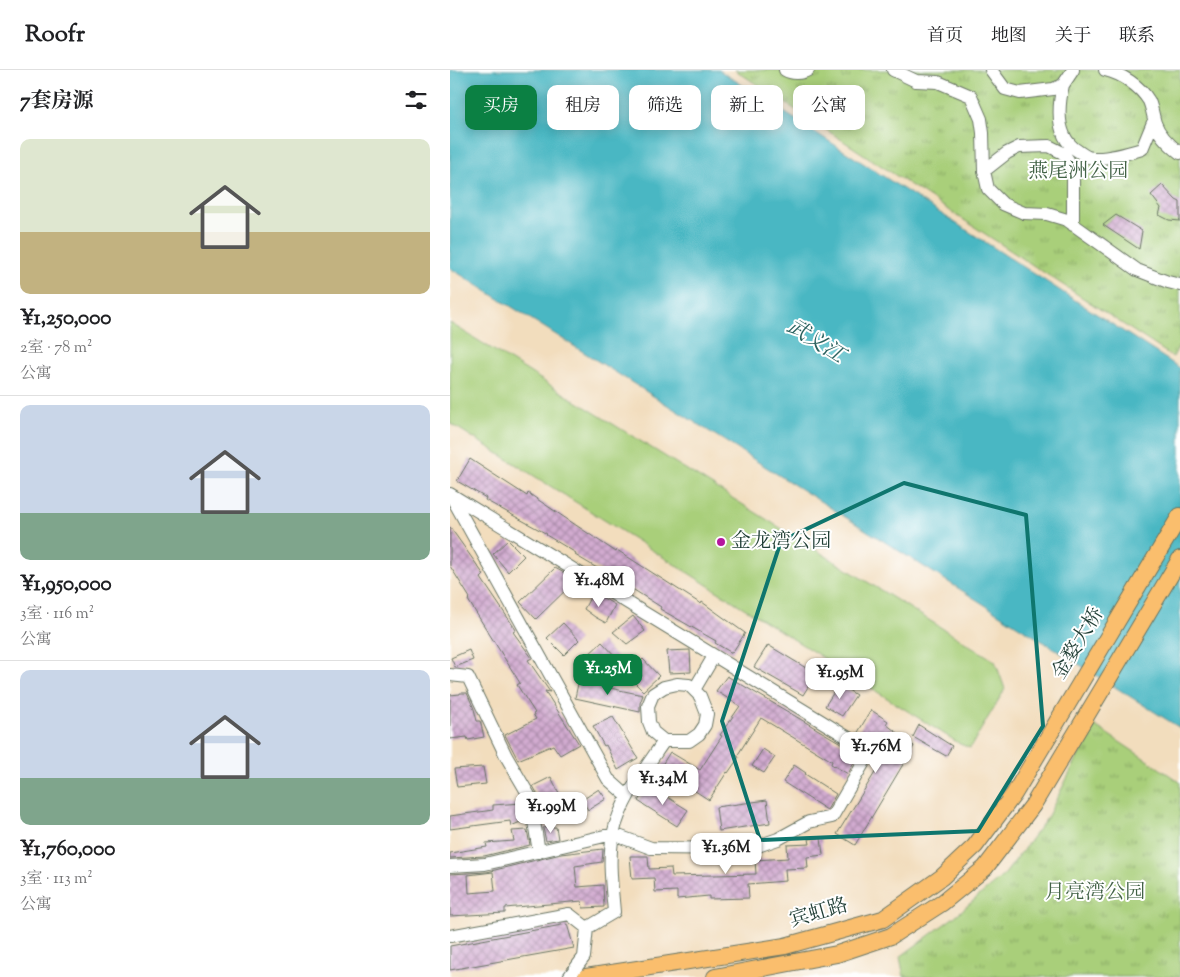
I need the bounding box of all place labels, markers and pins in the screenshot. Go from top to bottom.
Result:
place label: 金龙湾公园 [731,528,831,557]
marker: 金龙湾公园 [715,536,727,548]
pin: ¥1.48M [558,566,640,608]
pin: ¥1.25M [567,654,649,696]
pin: ¥1.95M [799,658,881,700]
pin: ¥1.76M [835,732,917,774]
pin: ¥1.34M [622,764,704,806]
pin: ¥1.99M [510,792,592,834]
pin: ¥1.36M [685,832,767,875]

